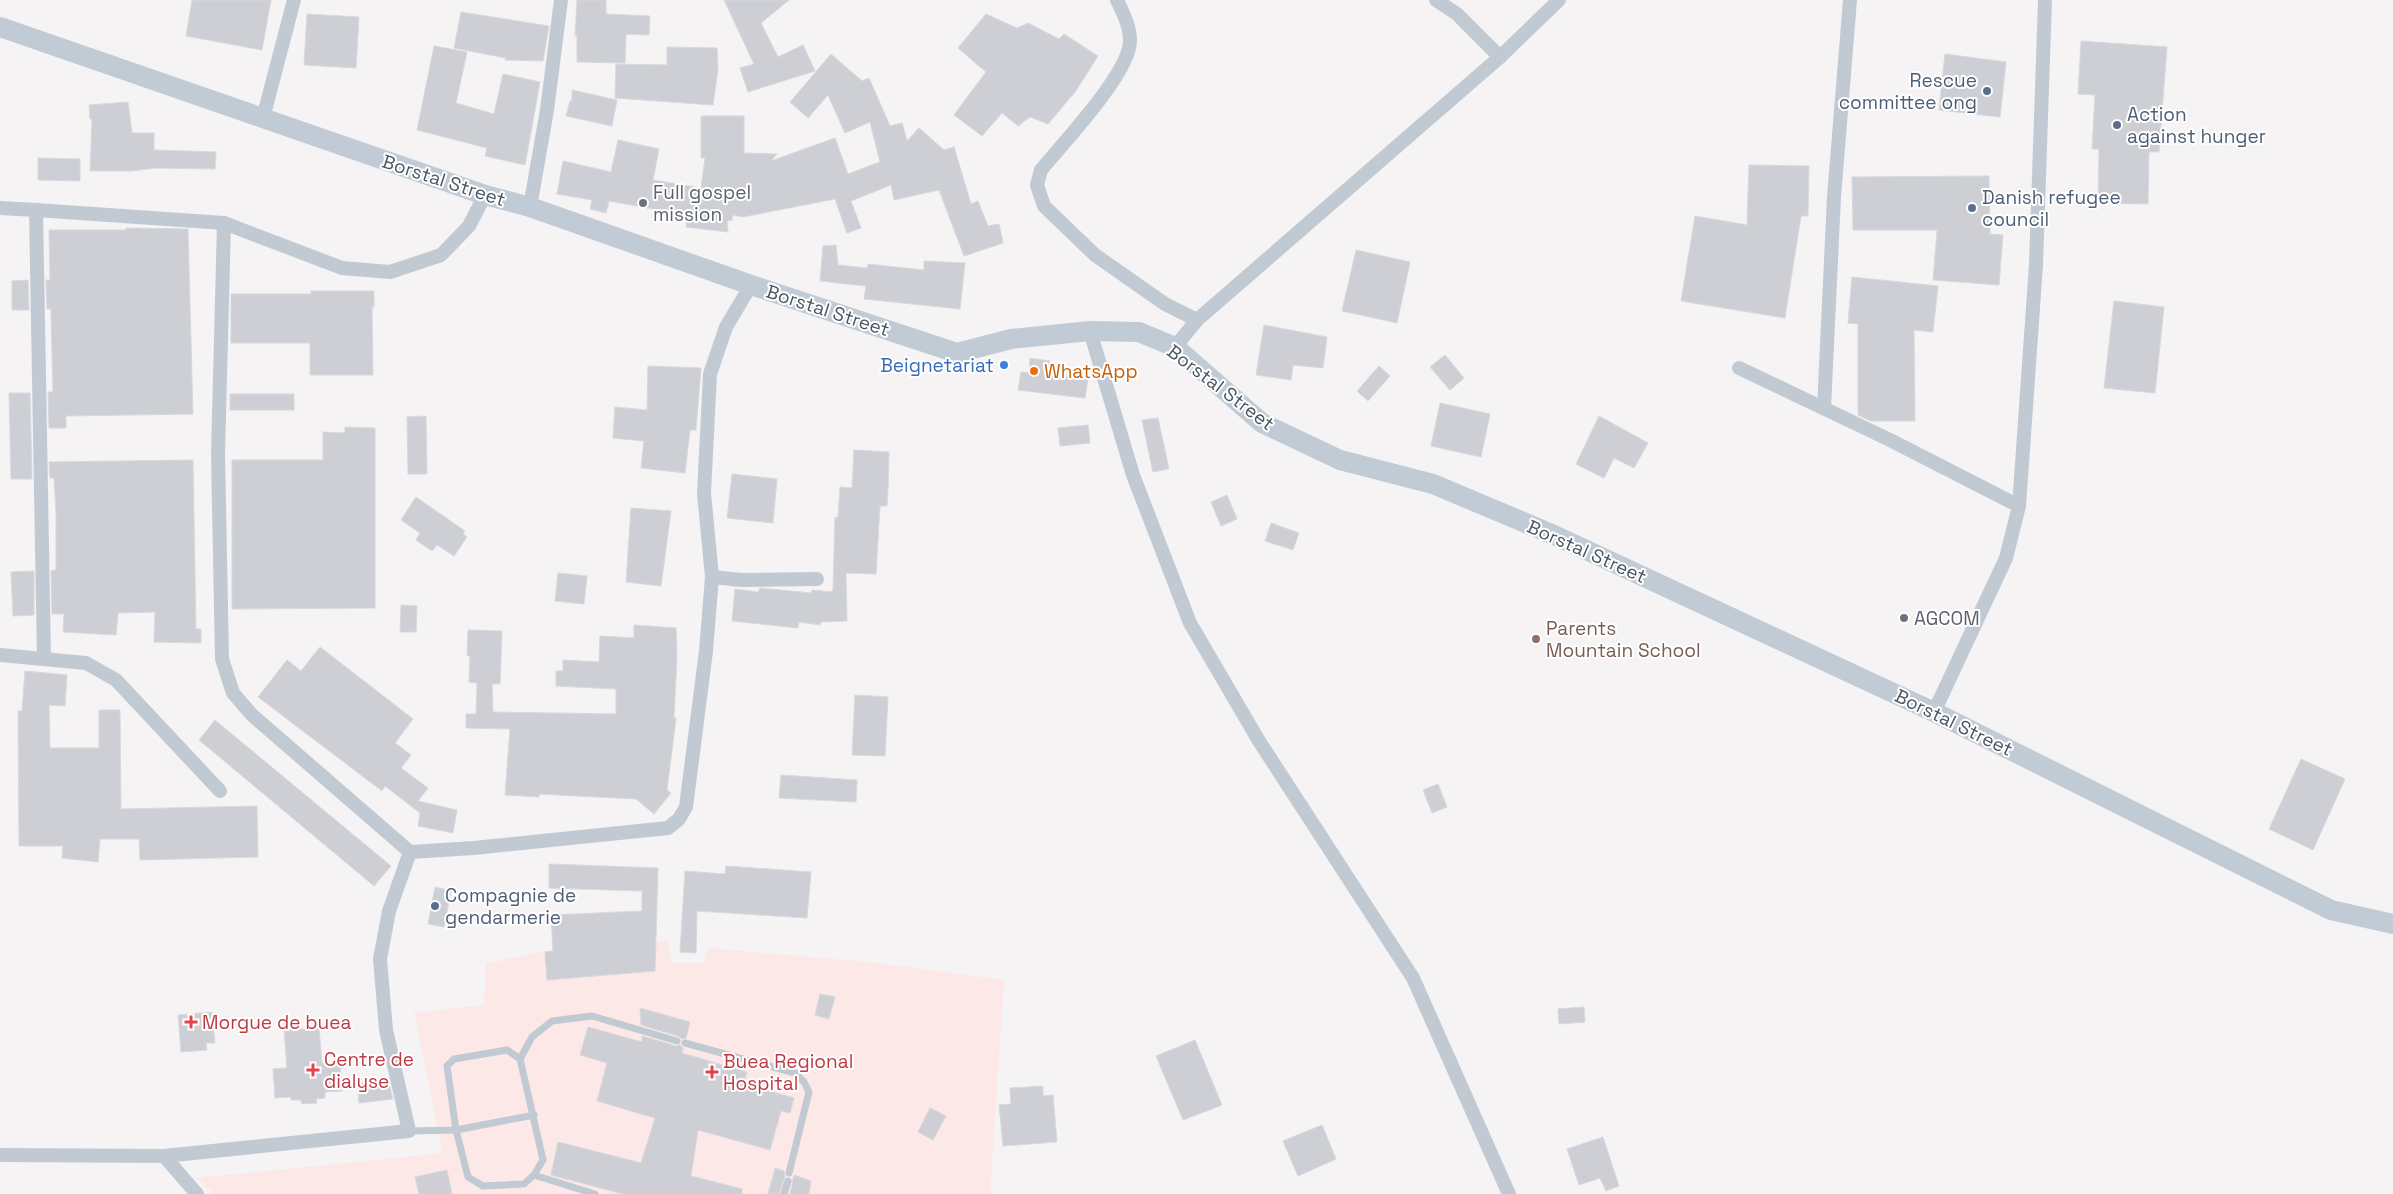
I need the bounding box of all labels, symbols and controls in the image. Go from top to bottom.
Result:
place label: Rescue committee ong [1839,68,1977,115]
marker: Rescue committee ong [1981,85,1993,97]
place label: Action against hunger [2127,102,2266,149]
marker: Action against hunger [2111,119,2123,131]
street label: Borstal Street [379,149,509,212]
place label: Full gospel mission [653,180,751,227]
place label: Danish refugee council [1982,185,2121,232]
marker: Full gospel mission [637,197,649,209]
marker: Danish refugee council [1966,202,1978,214]
street label: Borstal Street [763,279,893,342]
street label: Borstal Street [1162,339,1279,436]
place label: Beignetariat [880,353,994,378]
marker: Beignetariat [998,359,1010,371]
place label: WhatsApp [1044,359,1138,384]
marker: WhatsApp [1028,365,1040,377]
street label: Borstal Street [1523,514,1650,589]
place label: AGCOM [1914,606,1980,631]
marker: AGCOM [1898,612,1910,624]
place label: Parents Mountain School [1546,616,1701,663]
marker: Parents Mountain School [1530,633,1542,645]
street label: Borstal Street [1891,683,2017,762]
place label: Compagnie de gendarmerie [445,883,576,930]
marker: Compagnie de gendarmerie [429,900,441,912]
place label: Morgue de buea [202,1010,351,1035]
marker: Morgue de buea [184,1015,198,1029]
place label: Centre de dialyse [324,1047,414,1094]
place label: Buea Regional Hospital [723,1049,853,1096]
marker: Centre de dialyse [306,1063,320,1077]
marker: Buea Regional Hospital [705,1065,719,1079]

